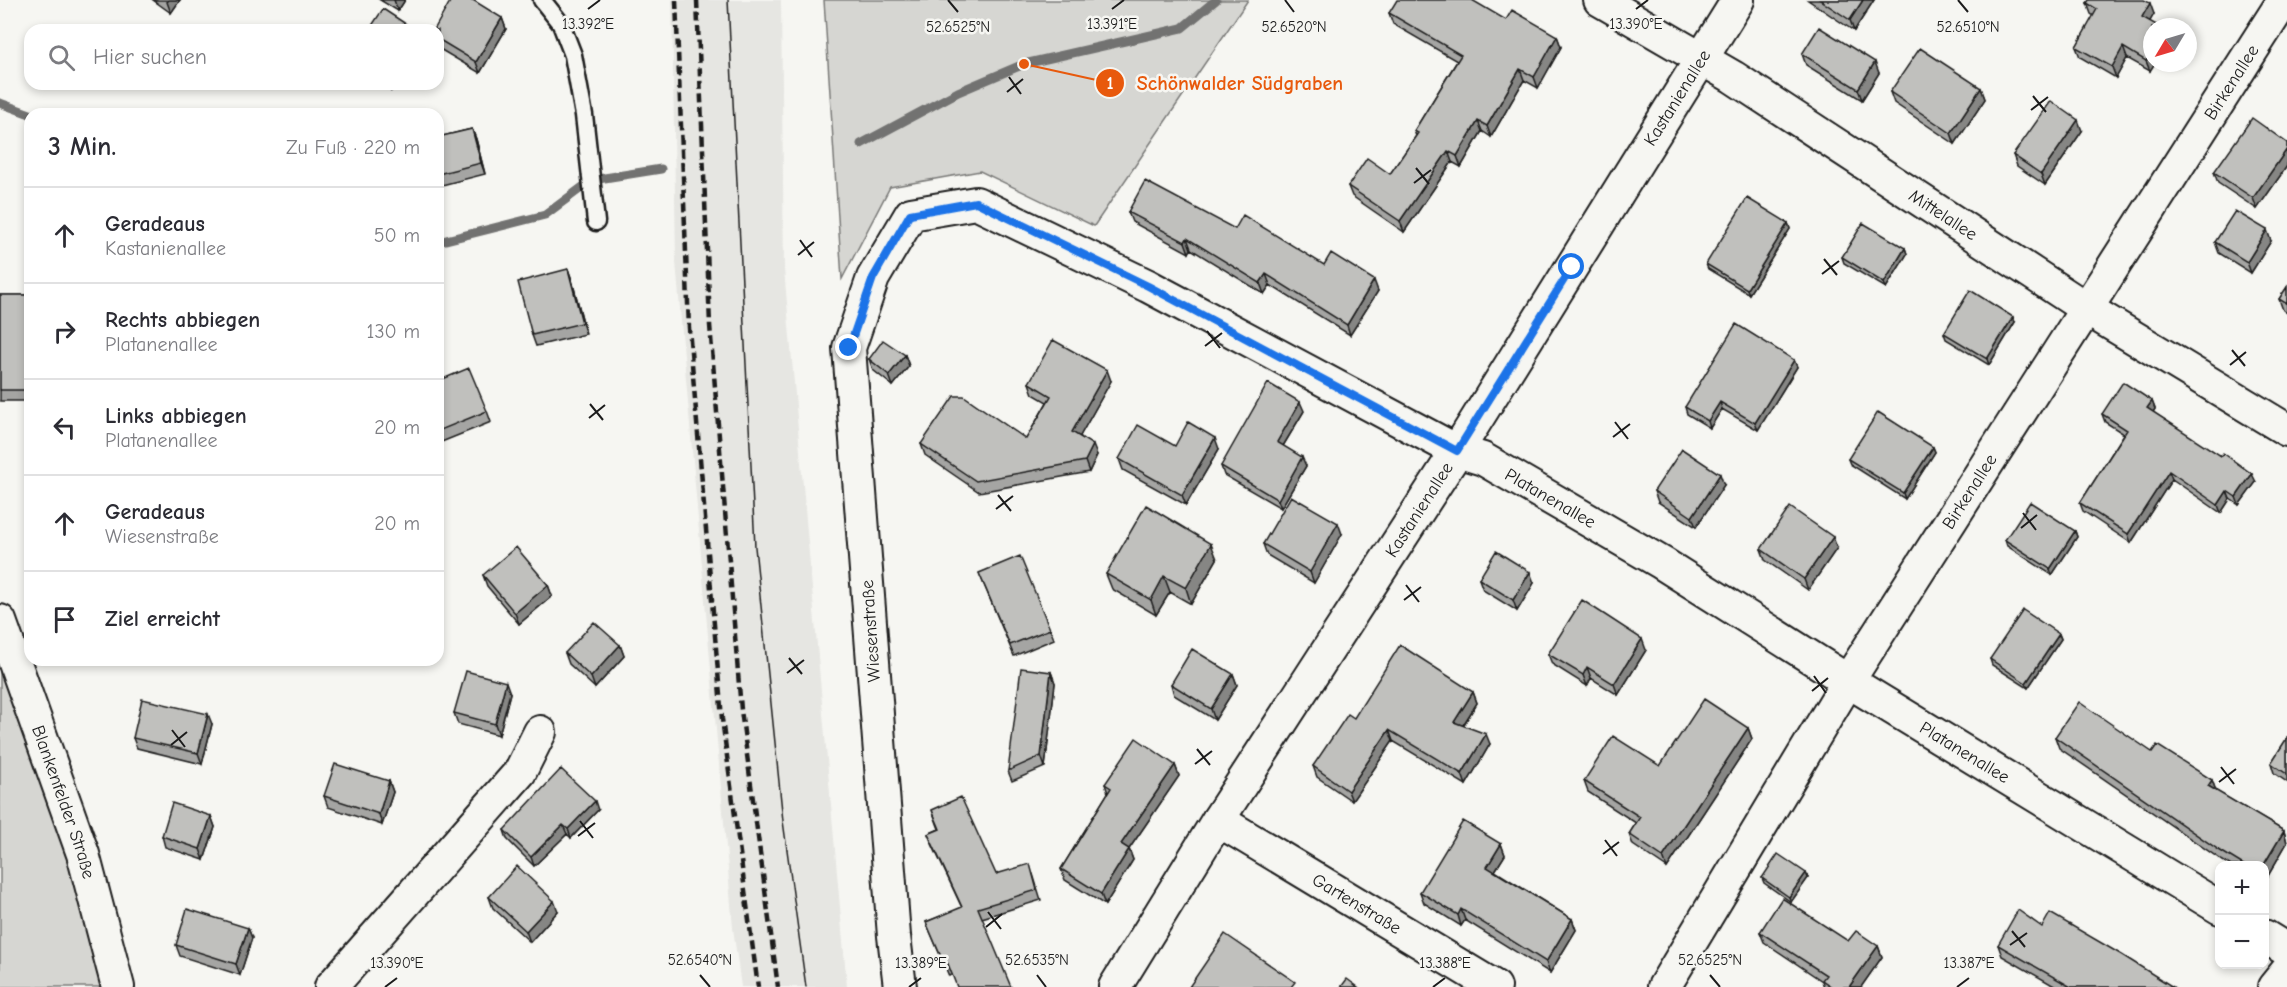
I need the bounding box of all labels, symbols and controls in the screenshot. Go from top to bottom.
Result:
text: 13.392°E [562,15,614,33]
text: 13.391°E [1087,15,1137,33]
text: 13.390°E [1609,15,1663,33]
text: 52.6525°N [926,18,990,36]
text: 52.6520°N [1261,18,1327,36]
text: 52.6510°N [1936,18,2000,36]
north arrow [2143,18,2197,72]
search box [24,24,444,90]
icon: search [45,41,78,74]
street label: Birkenallee [2200,41,2263,124]
text: Hier suchen [93,44,207,70]
street label: Kastanienallee [1639,46,1715,150]
callout: Schönwalder Südgraben [1095,64,1355,102]
text: Schönwalder Südgraben [1137,72,1343,95]
text: 1 [1106,73,1114,94]
text: 3 Min. [48,132,116,162]
text: Zu Fuß · 220 m [286,136,420,159]
street label: Mittelallee [1905,185,1981,245]
text: Geradeaus [105,211,205,237]
icon: ahead [48,219,81,252]
text: 50 m [374,224,420,247]
text: Kastanienallee [105,237,226,260]
route start [1558,253,1584,279]
text: Rechts abbiegen [105,307,260,333]
icon: right [48,315,81,348]
text: 130 m [367,320,420,343]
text: Platanenallee [105,333,218,356]
route end [835,334,861,360]
text: Links abbiegen [105,403,247,429]
icon: left [48,411,81,444]
text: 20 m [374,416,420,439]
text: Platanenallee [105,429,218,452]
street label: Birkenallee [1938,450,2001,533]
street label: Kastanienallee [1381,458,1458,561]
street label: Platanenallee [1501,464,1600,533]
text: Geradeaus [105,499,205,525]
icon: ahead [48,507,81,540]
text: 20 m [374,512,420,535]
text: Wiesenstraße [105,525,219,548]
street label: Wiesenstraße [857,579,885,683]
icon: arrive [48,603,81,636]
text: Ziel erreicht [105,606,220,632]
street label: Platanenallee [1916,717,2014,788]
street label: Blankenfelder Straße [28,723,100,881]
map controls [2215,861,2269,969]
button: + [2215,861,2269,915]
street label: Gartenstraße [1308,869,1405,939]
button: − [2215,915,2269,969]
text: 52.6540°N [668,951,732,969]
text: 52.6535°N [1005,951,1069,969]
text: 52.6525°N [1678,951,1742,969]
text: 13.390°E [370,954,424,972]
text: 13.389°E [895,954,947,972]
text: 13.388°E [1419,954,1471,972]
text: 13.387°E [1944,954,1995,972]

